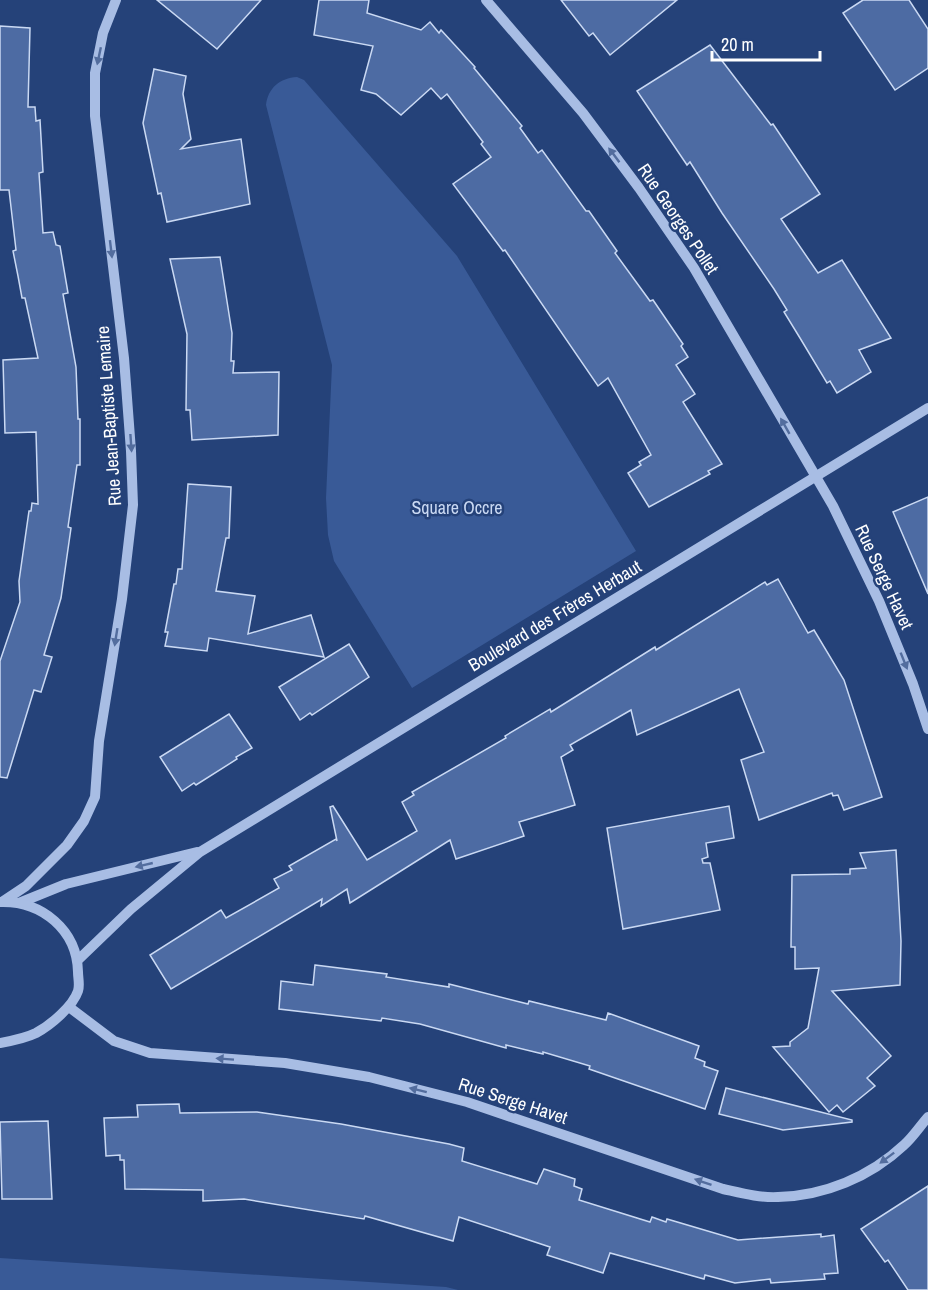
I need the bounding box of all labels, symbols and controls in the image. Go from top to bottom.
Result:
scale bar [712,24,820,62]
text: 20 m [721,32,754,57]
one-way arrow [94,46,103,65]
one-way arrow [609,147,621,162]
street label: Rue Georges Pollet [632,158,725,279]
one-way arrow [106,240,116,259]
street label: Rue Jean-Baptiste Lemaire [90,325,127,507]
one-way arrow [780,418,791,434]
one-way arrow [126,434,135,453]
park label: Square Occre [411,495,503,520]
street label: Rue Serge Havet [849,520,920,633]
street label: Boulevard des Frères Herbaut [464,554,646,677]
one-way arrow [111,628,120,647]
one-way arrow [899,653,909,671]
one-way arrow [134,861,153,871]
one-way arrow [216,1054,235,1063]
street label: Rue Serge Havet [455,1071,571,1130]
one-way arrow [408,1084,427,1094]
one-way arrow [879,1152,895,1164]
one-way arrow [694,1176,712,1186]

